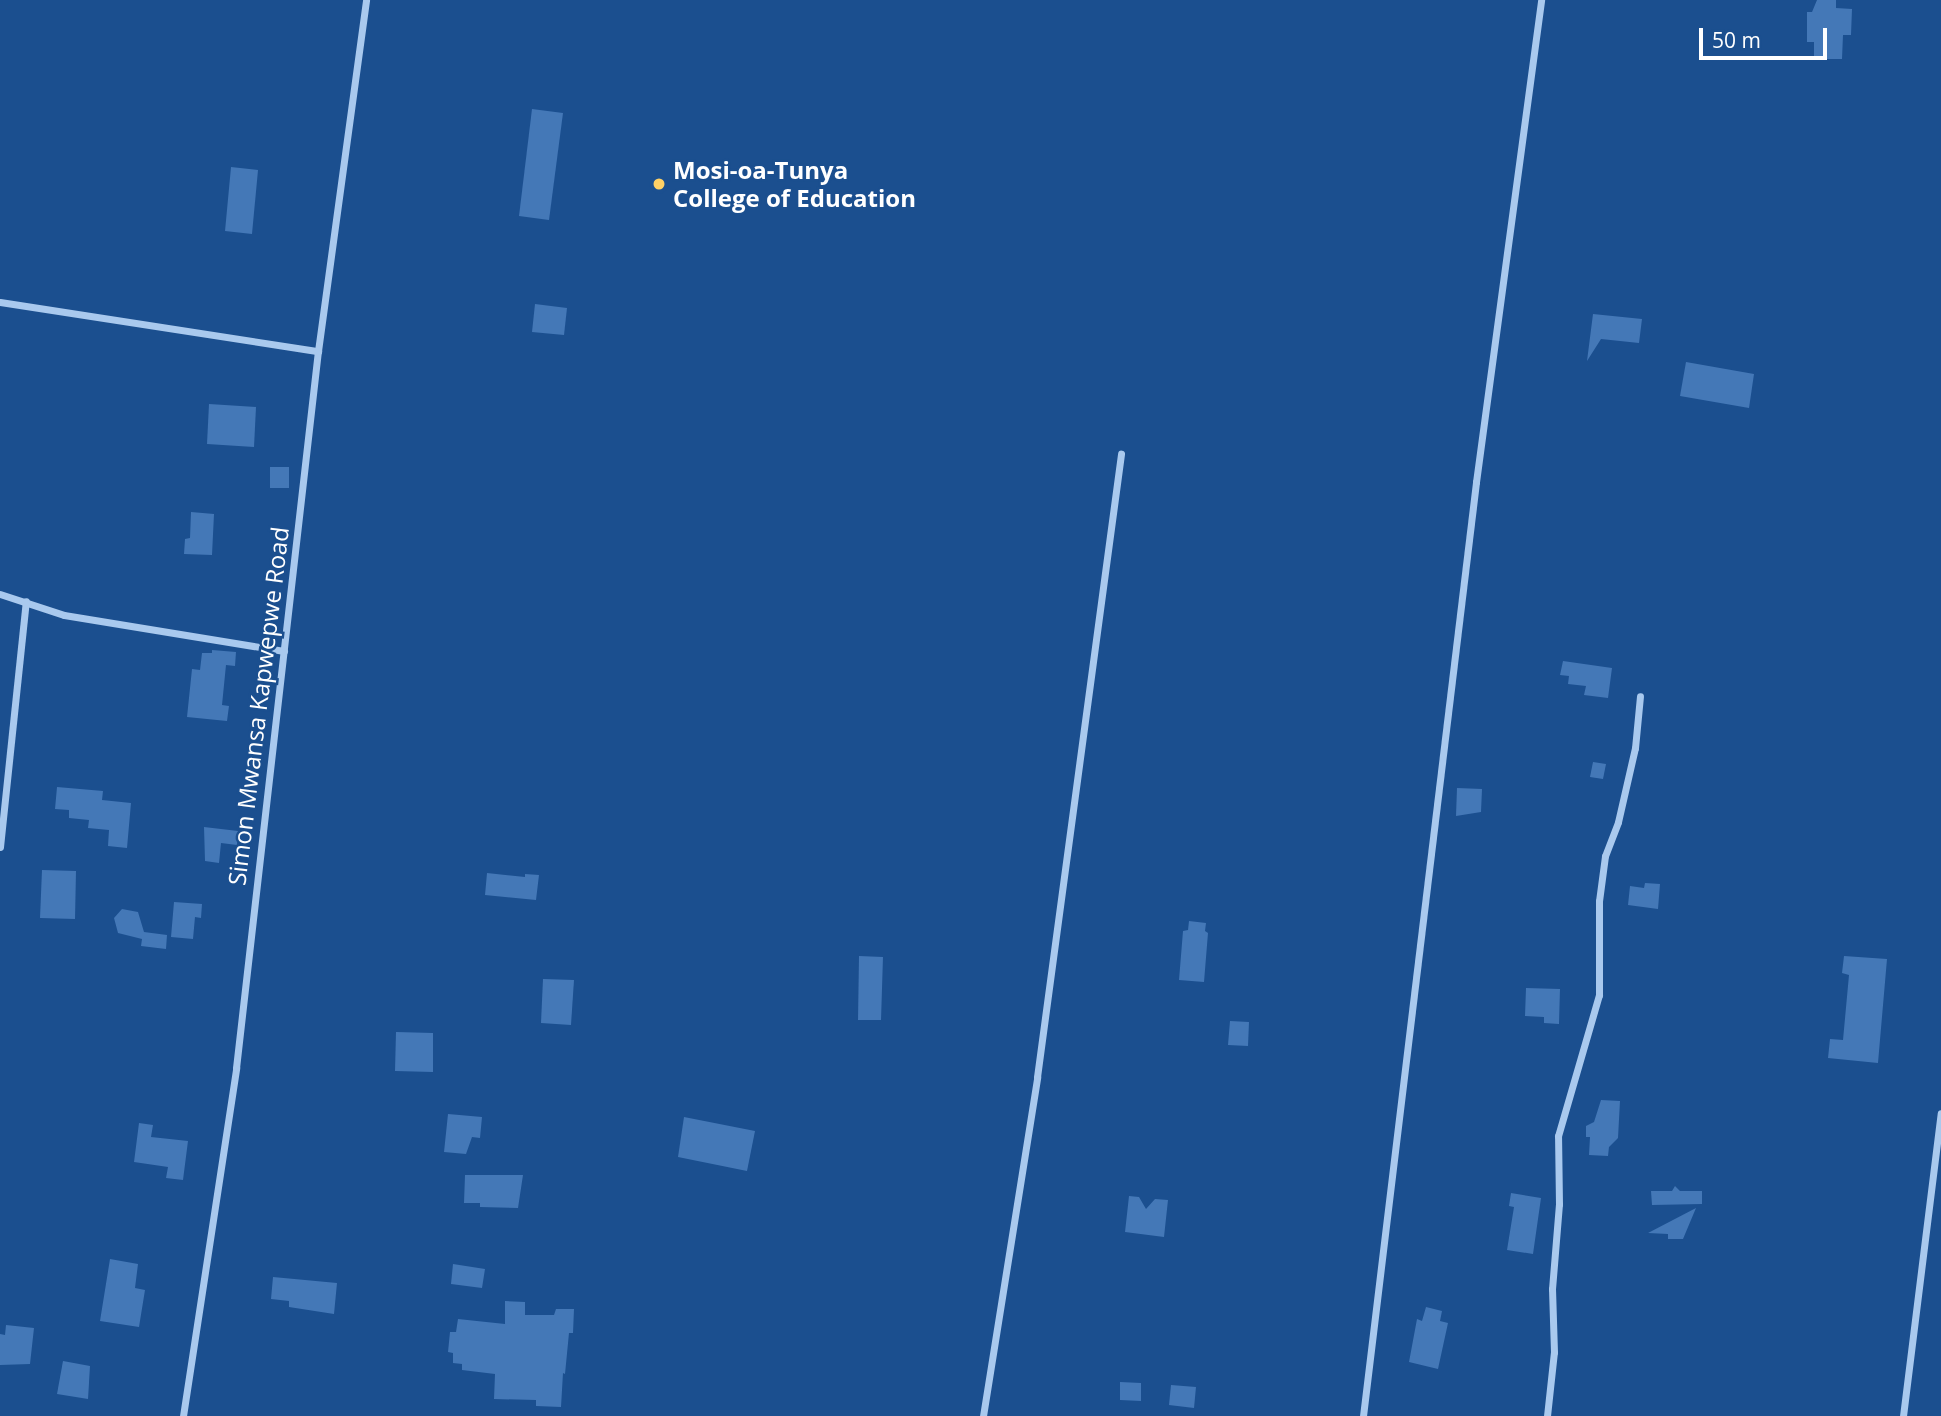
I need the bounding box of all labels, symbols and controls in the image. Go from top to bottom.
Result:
scale bar [1703,14,1831,58]
text: 50 m [1712,26,1761,54]
place label: Mosi-oa-Tunya College of Education [673,156,916,212]
marker: Mosi-oa-Tunya College of Education [651,176,667,192]
street label: Simon Mwansa Kapwepwe Road [222,525,294,887]

